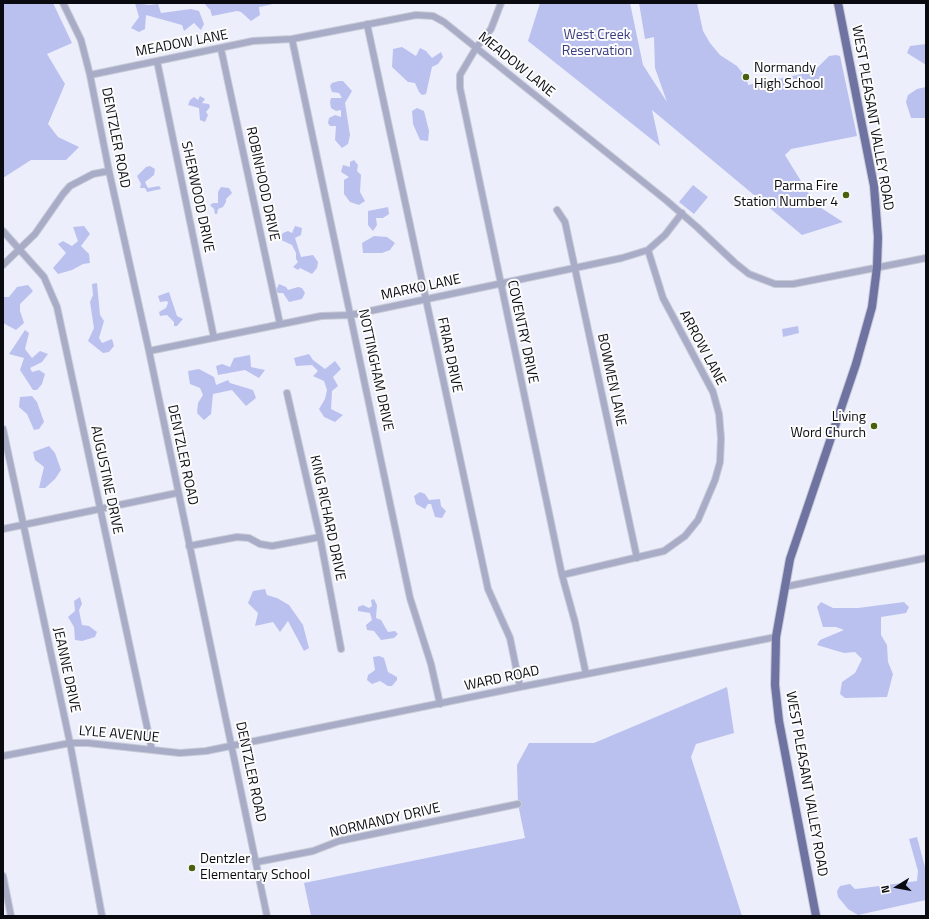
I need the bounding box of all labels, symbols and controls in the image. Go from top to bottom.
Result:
street label: WEST PLEASANT VALLEY ROAD [847,24,897,212]
street label: MEADOW LANE [134,27,230,61]
park label: West Creek Reservation [562,28,632,60]
street label: MEADOW LANE [474,29,558,101]
place label: Normandy High School [754,61,824,94]
marker: Normandy High School [741,72,751,82]
street label: DENTZLER ROAD [97,86,133,190]
street label: ROBINHOOD DRIVE [242,125,282,243]
street label: SHERWOOD DRIVE [177,140,217,254]
place label: Parma Fire Station Number 4 [734,179,838,212]
marker: Parma Fire Station Number 4 [841,190,851,200]
street label: MARKO LANE [380,271,462,305]
street label: COVENTRY DRIVE [503,279,541,385]
street label: NOTTINGHAM DRIVE [354,307,396,433]
street label: ARROW LANE [675,308,729,388]
street label: FRIAR DRIVE [433,316,465,394]
street label: BOWMEN LANE [593,332,629,428]
street label: DENTZLER ROAD [163,403,201,507]
place label: Living Word Church [790,410,866,442]
marker: Living Word Church [869,421,879,431]
street label: AUGUSTINE DRIVE [86,424,126,536]
street label: KING RICHARD DRIVE [306,454,348,582]
street label: JEANNE DRIVE [49,626,83,714]
street label: WARD ROAD [463,663,541,695]
street label: WEST PLEASANT VALLEY ROAD [781,690,831,878]
street label: DENTZLER ROAD [231,720,269,824]
street label: LYLE AVENUE [78,723,160,747]
street label: NORMANDY DRIVE [328,800,442,842]
place label: Dentzler Elementary School [200,852,310,884]
marker: Dentzler Elementary School [187,863,197,873]
north arrow [877,867,917,907]
text: N [877,884,894,895]

